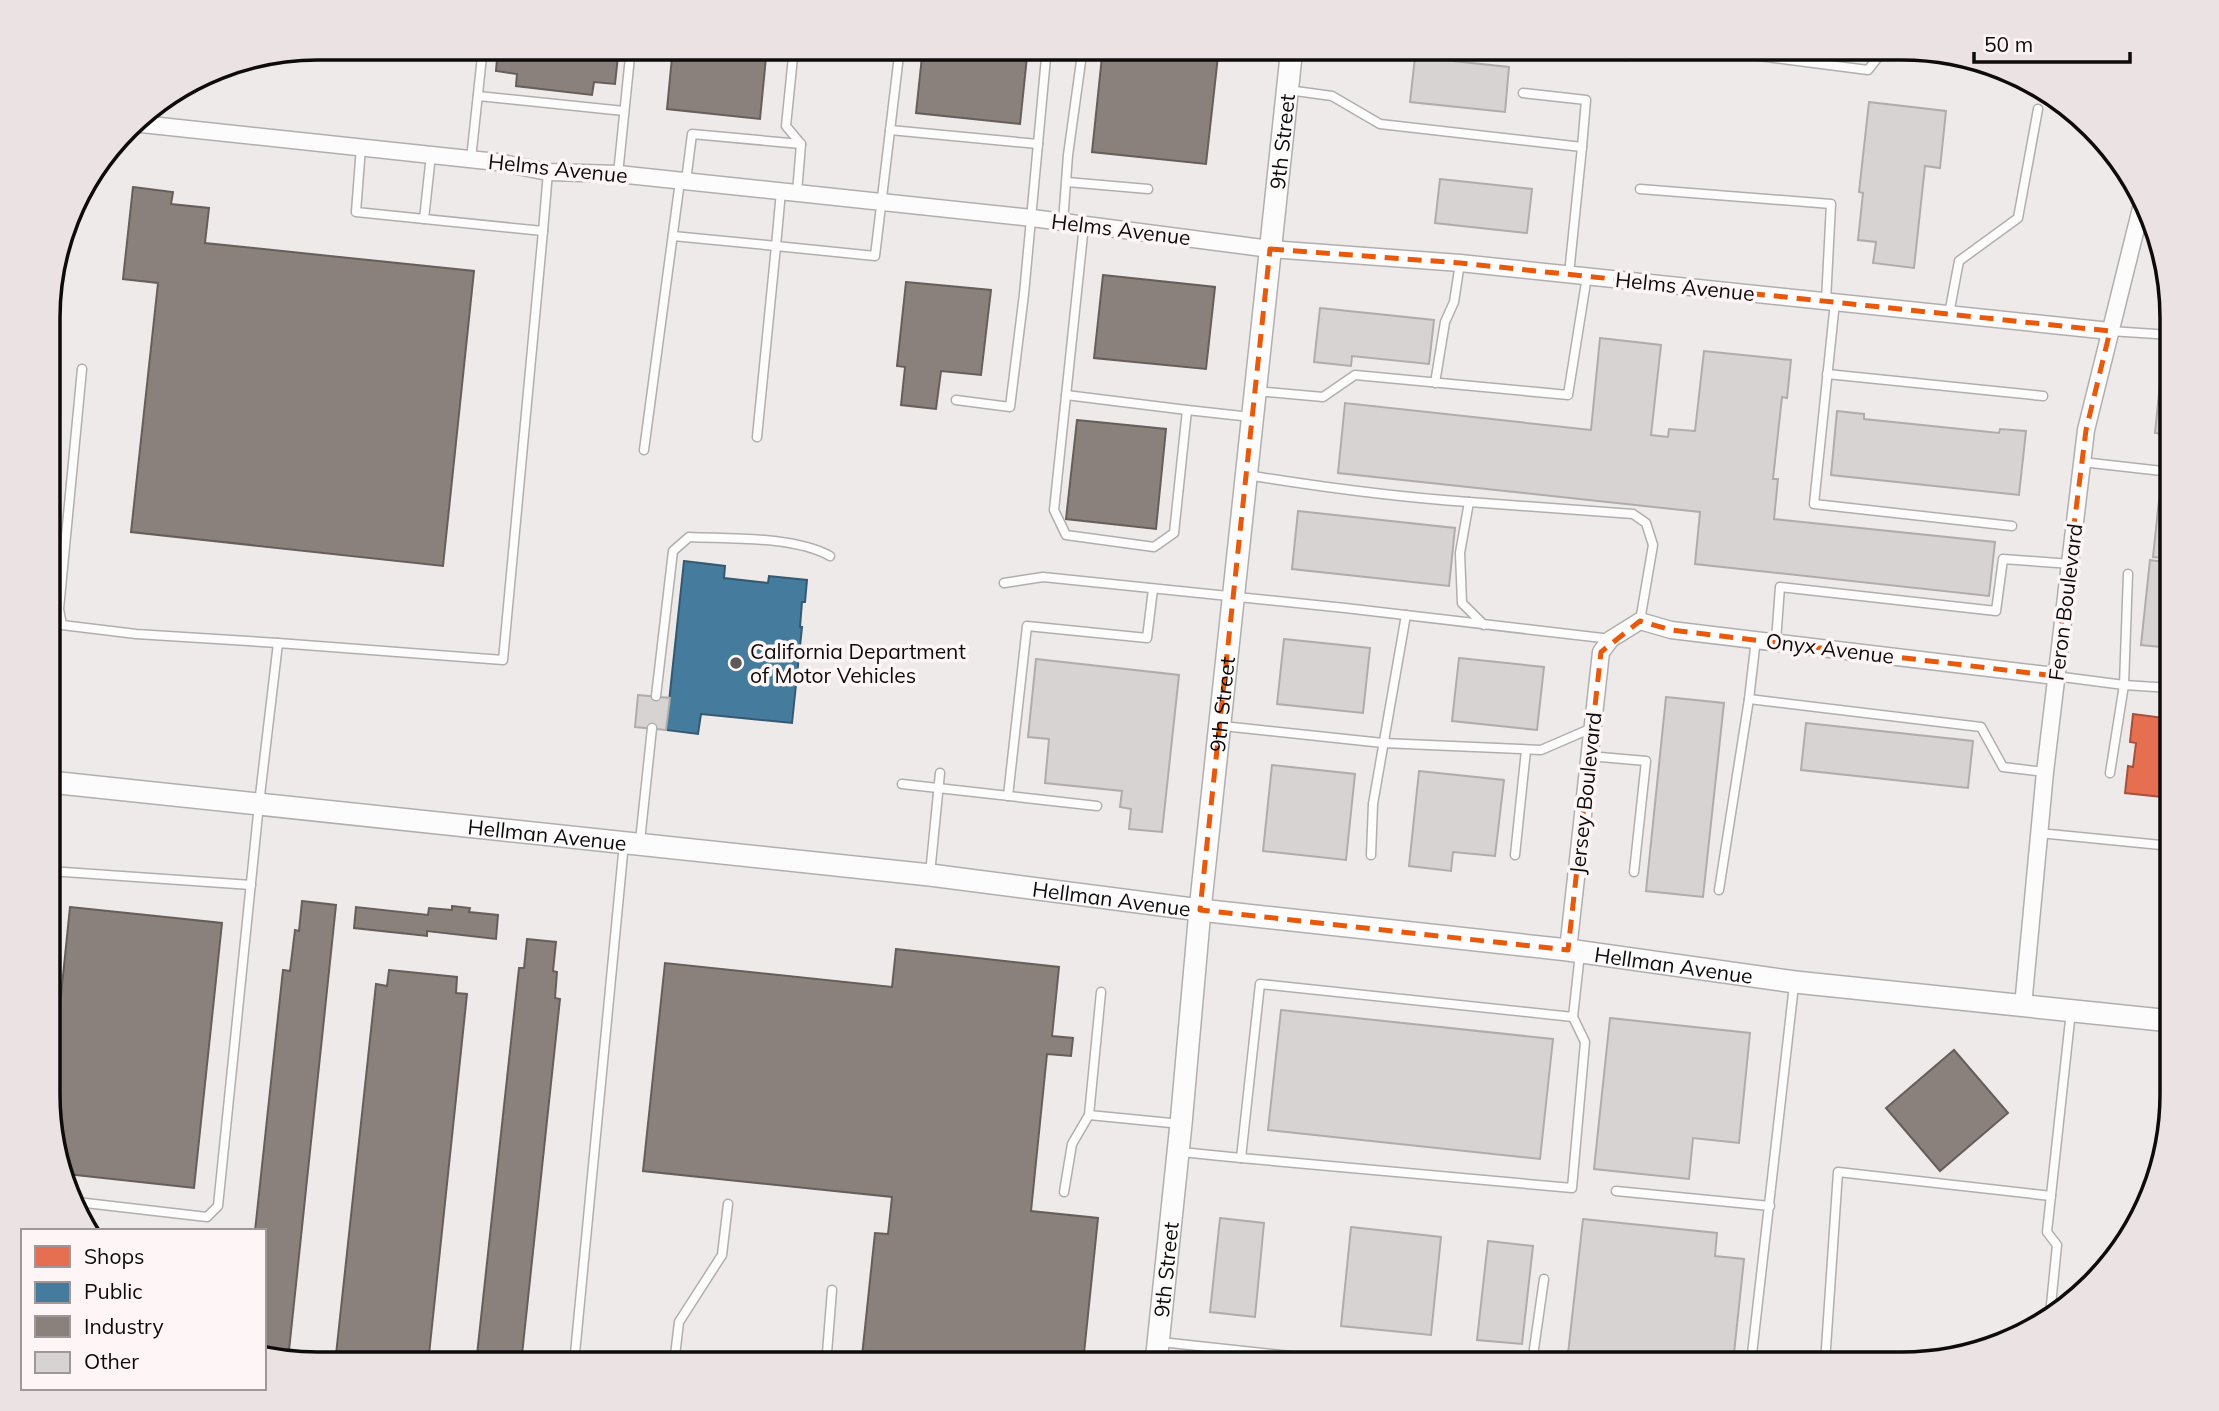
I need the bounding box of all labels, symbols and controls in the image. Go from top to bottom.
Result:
scale bar [1974,21,2130,65]
text: 50 m [1984,31,2033,57]
street label: 9th Street [1264,92,1300,191]
street label: Helms Avenue [487,148,629,188]
street label: Helms Avenue [1050,208,1192,250]
street label: Helms Avenue [1614,266,1756,306]
street label: Feron Boulevard [2042,522,2088,682]
street label: Onyx Avenue [1764,627,1896,669]
place label: California Department of Motor Vehicles [750,638,966,688]
marker: California Department of Motor Vehicles [728,655,744,671]
street label: 9th Street [1204,655,1240,753]
street label: Jersey Boulevard [1564,711,1606,875]
street label: Hellman Avenue [467,813,628,856]
street label: Hellman Avenue [1031,875,1192,922]
street label: Hellman Avenue [1593,941,1754,989]
street label: 9th Street [1148,1220,1184,1319]
legend [21,1229,266,1390]
text: Shops [84,1243,144,1269]
text: Public [84,1278,143,1304]
text: Industry [84,1313,164,1339]
text: Other [84,1348,139,1374]

